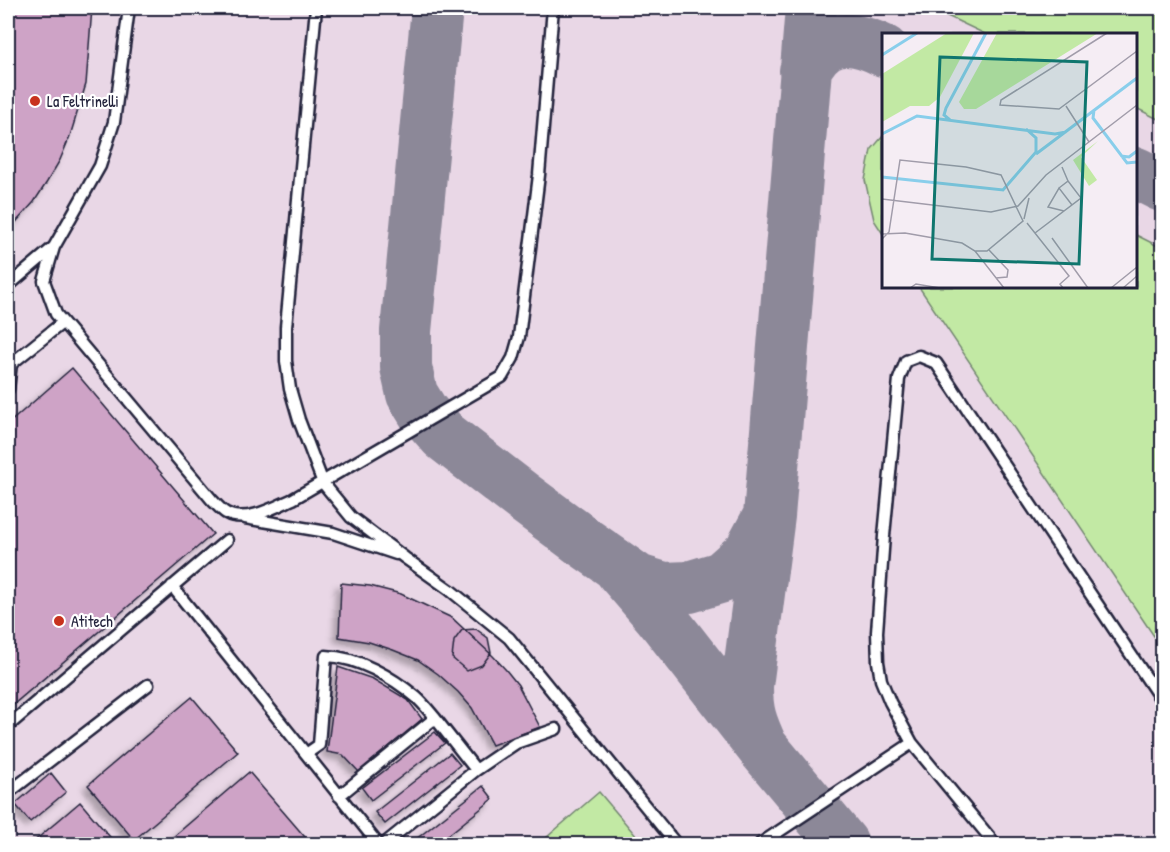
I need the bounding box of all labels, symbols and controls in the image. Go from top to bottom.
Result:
inset map [882,33,1137,288]
place label: La Feltrinelli [47,90,119,112]
marker: La Feltrinelli [28,94,42,108]
place label: Atitech [71,610,113,632]
marker: Atitech [52,614,66,628]

